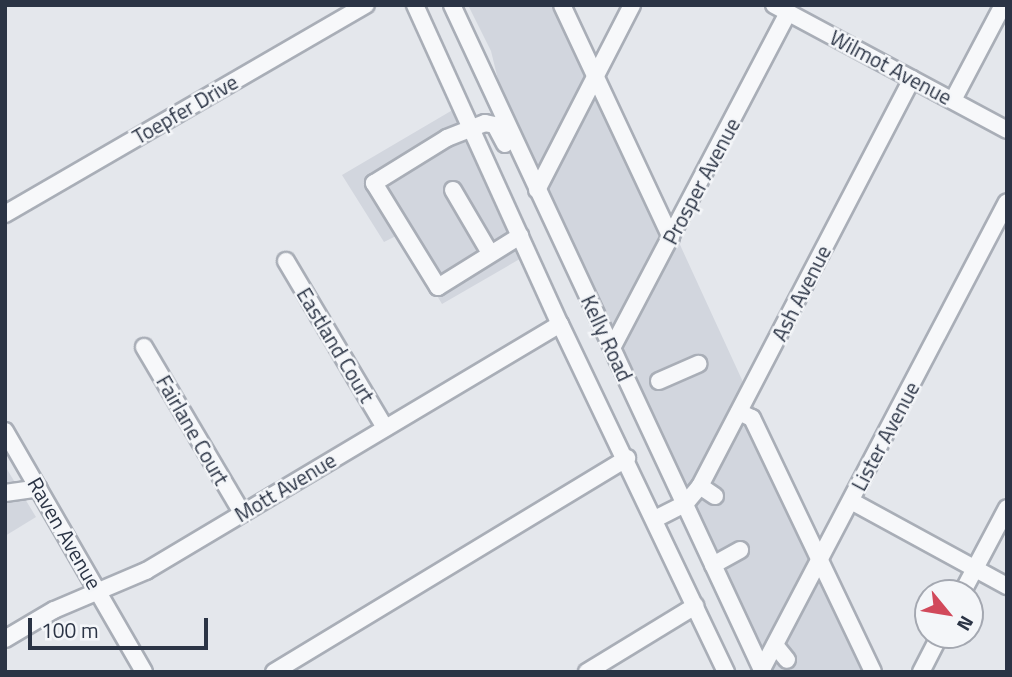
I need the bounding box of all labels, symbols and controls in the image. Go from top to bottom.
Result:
street label: Wilmot Avenue [826,24,956,110]
street label: Toepfer Drive [128,69,242,149]
street label: Prosper Avenue [657,113,745,249]
street label: Ash Avenue [766,241,836,345]
street label: Eastland Court [292,283,380,407]
street label: Kelly Road [576,291,638,385]
street label: Fairlane Court [151,371,235,489]
street label: Lister Avenue [846,377,924,495]
street label: Mott Avenue [230,447,340,527]
street label: Raven Avenue [23,472,107,594]
north arrow [914,579,984,649]
scale bar [32,604,212,648]
text: N [950,611,982,637]
text: 100 m [41,614,98,646]

